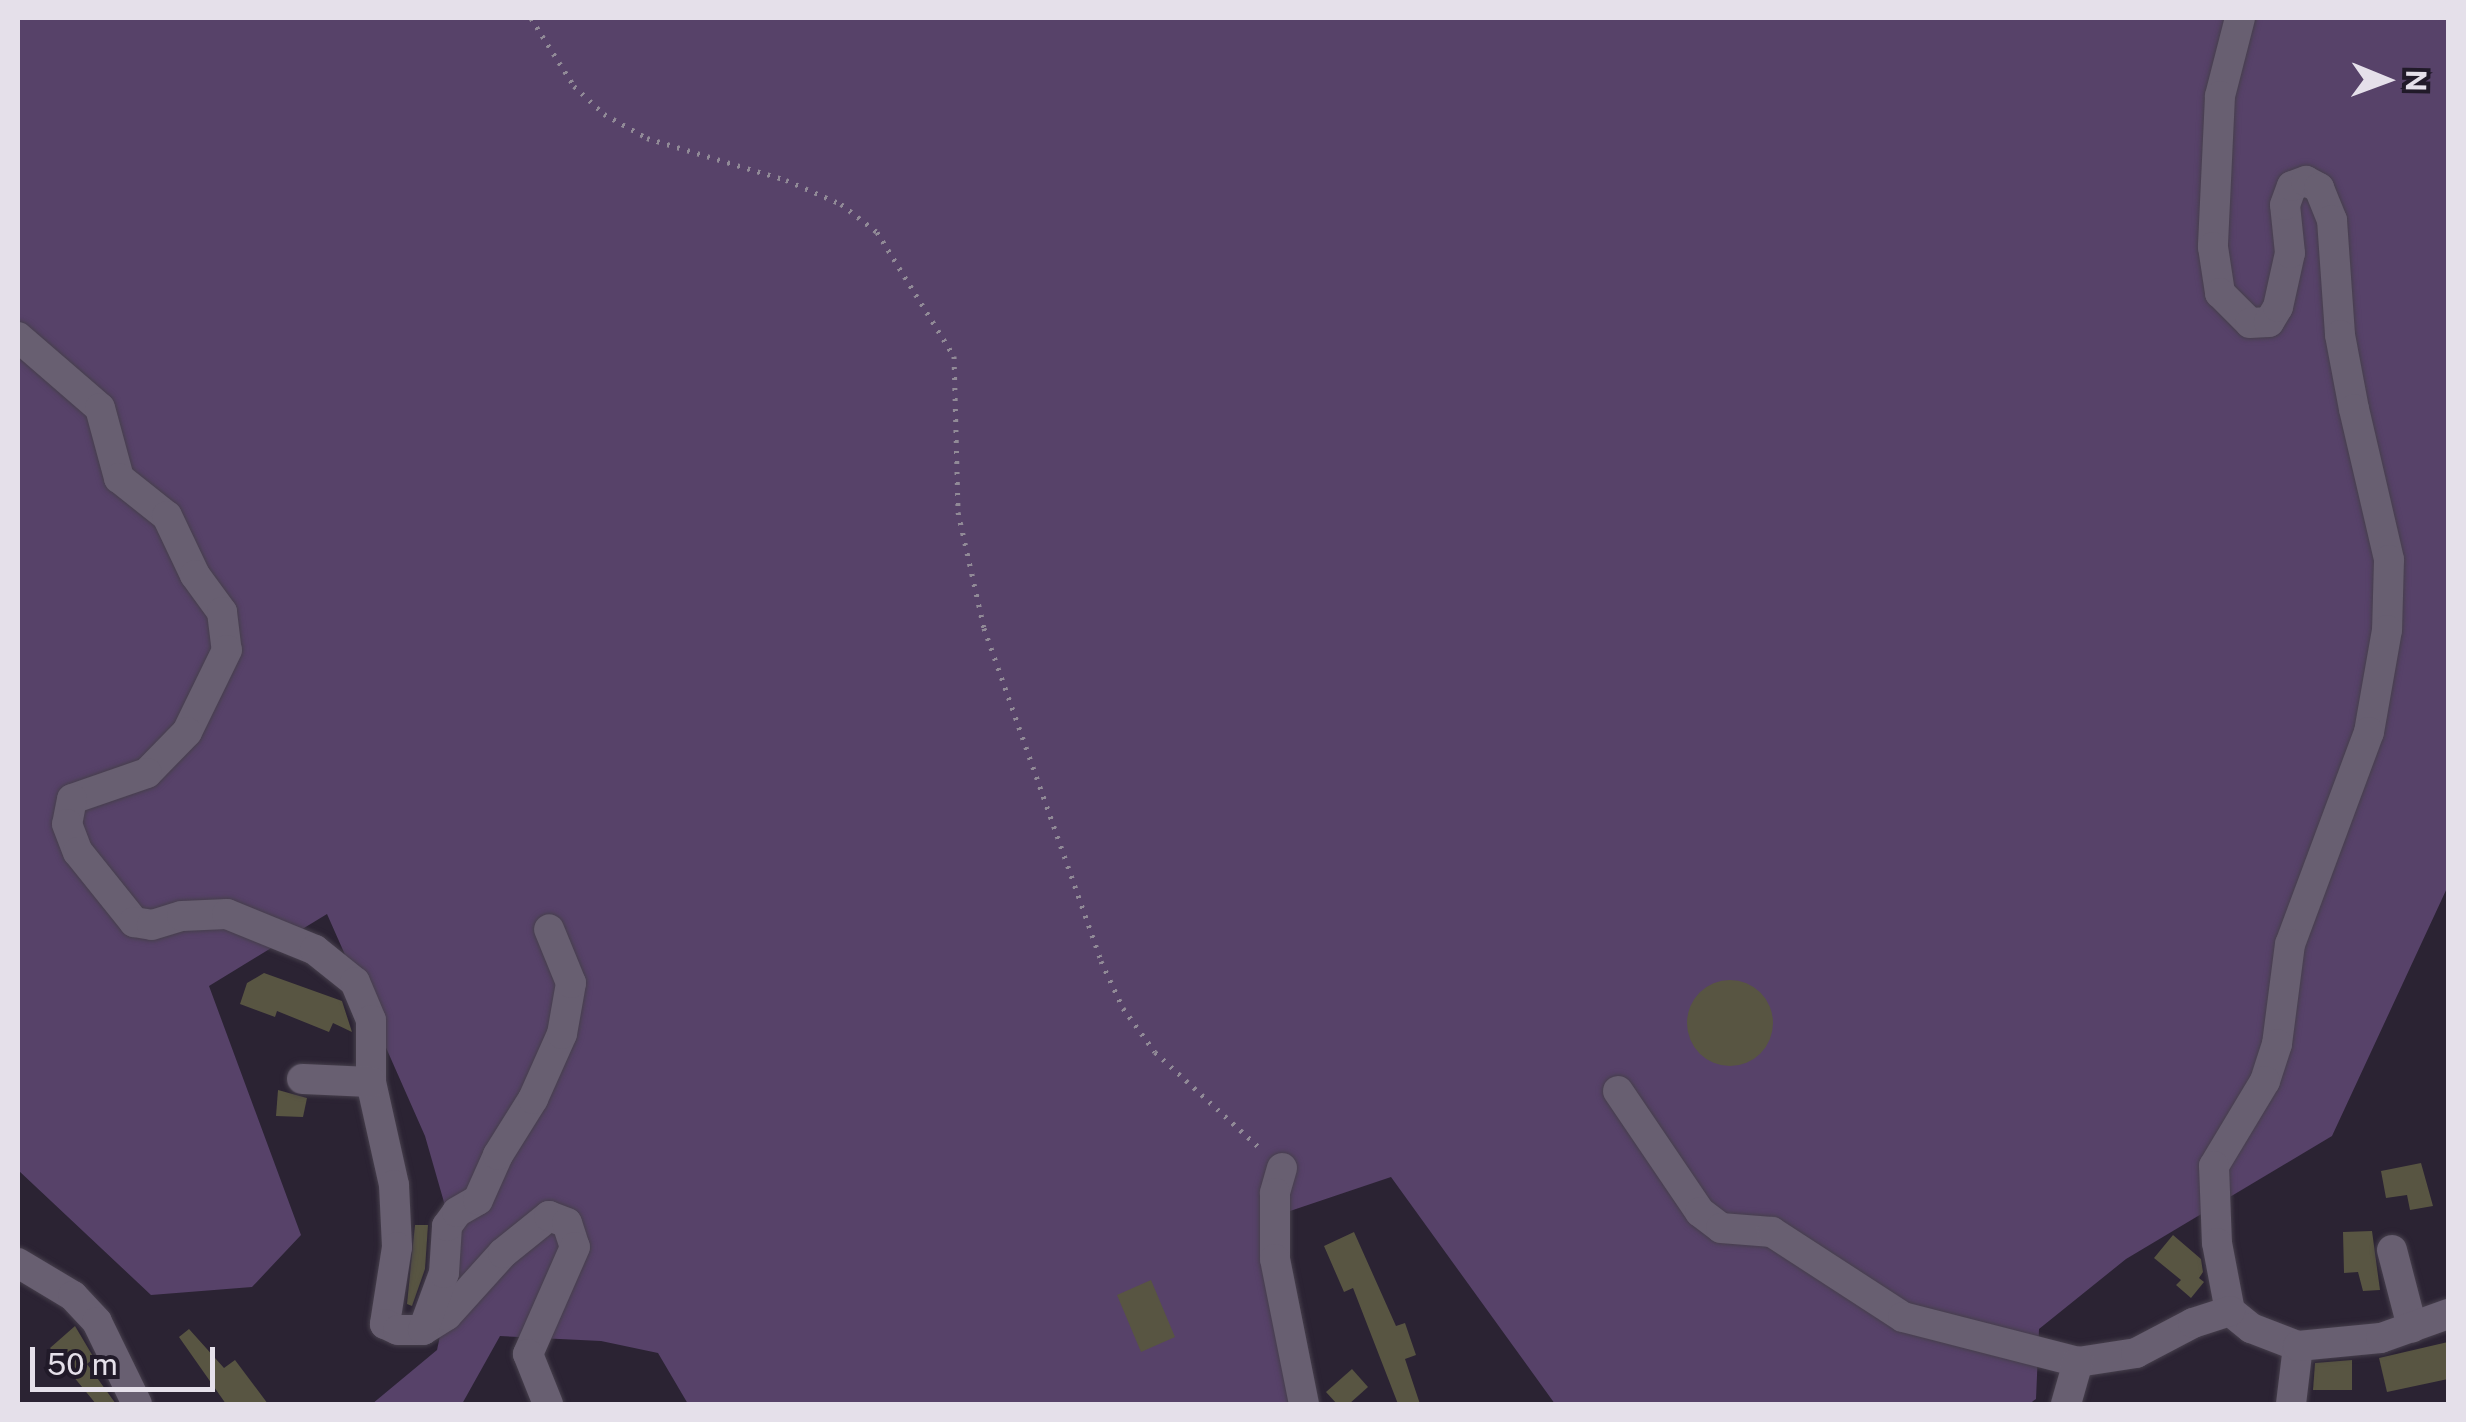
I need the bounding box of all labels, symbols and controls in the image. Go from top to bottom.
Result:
north arrow [2336,30,2436,130]
text: N [2400,69,2433,92]
scale bar [35,1327,220,1389]
text: 50 m [47,1346,118,1382]

